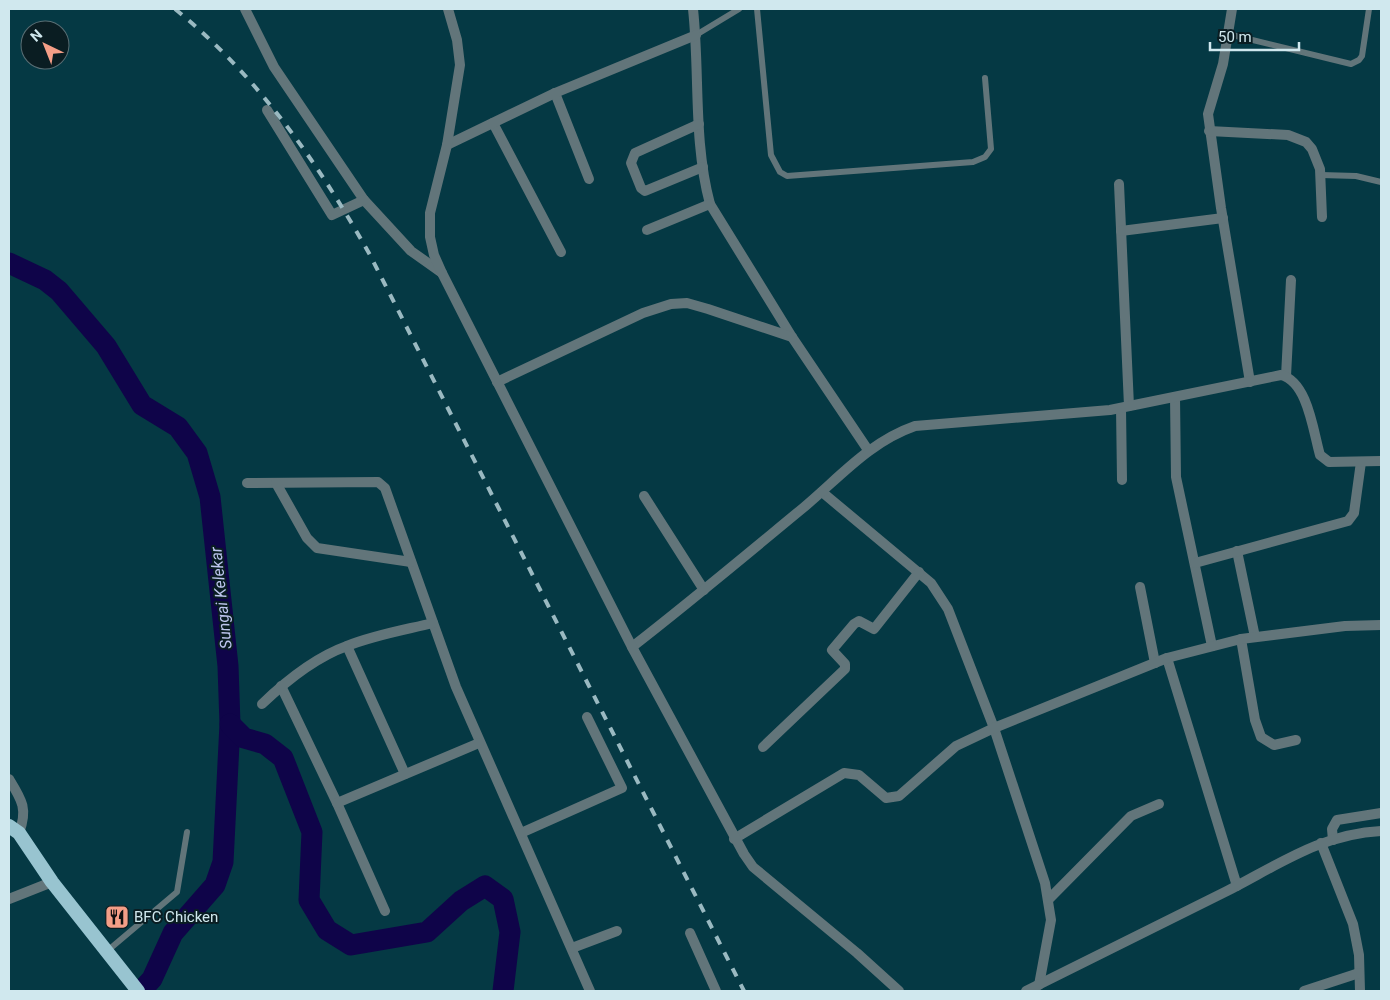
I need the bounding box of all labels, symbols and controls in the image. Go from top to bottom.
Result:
north arrow [20,20,70,70]
scale bar [1210,20,1299,52]
text: N [27,26,45,45]
text: 50 m [1218,28,1252,46]
water label: Sungai Kelekar [206,545,236,650]
restaurant icon: BFC Chicken [104,904,130,930]
place label: BFC Chicken [134,908,218,926]

